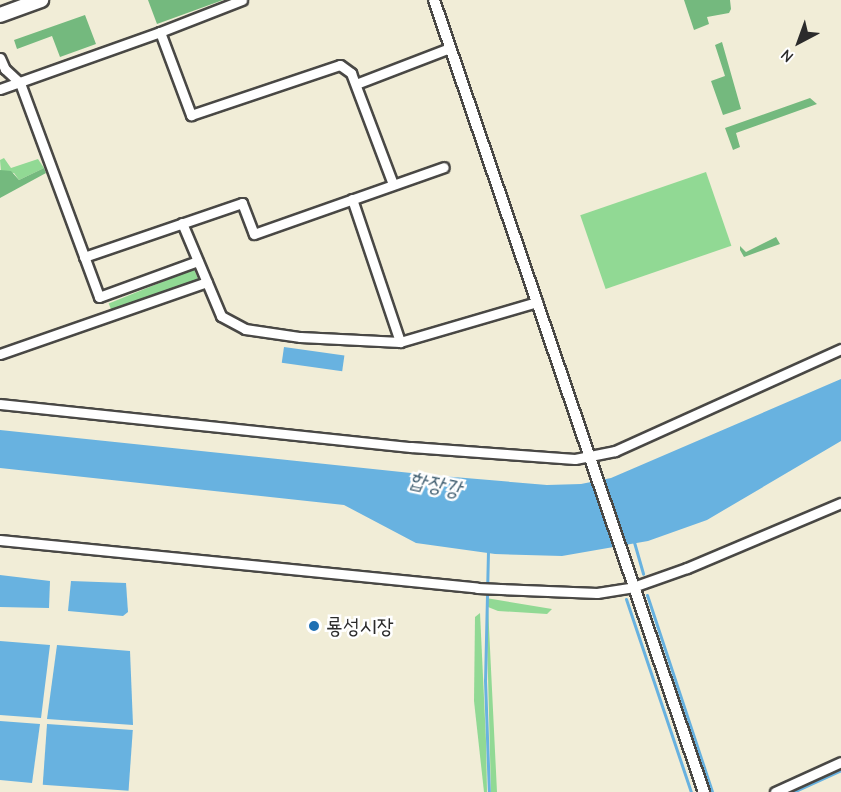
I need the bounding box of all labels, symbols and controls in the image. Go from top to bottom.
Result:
north arrow [769,12,829,72]
text: N [777,45,797,66]
water label: 합장강 [406,467,464,503]
place label: 룡성시장 [326,613,394,639]
marker: 룡성시장 [307,619,321,633]

